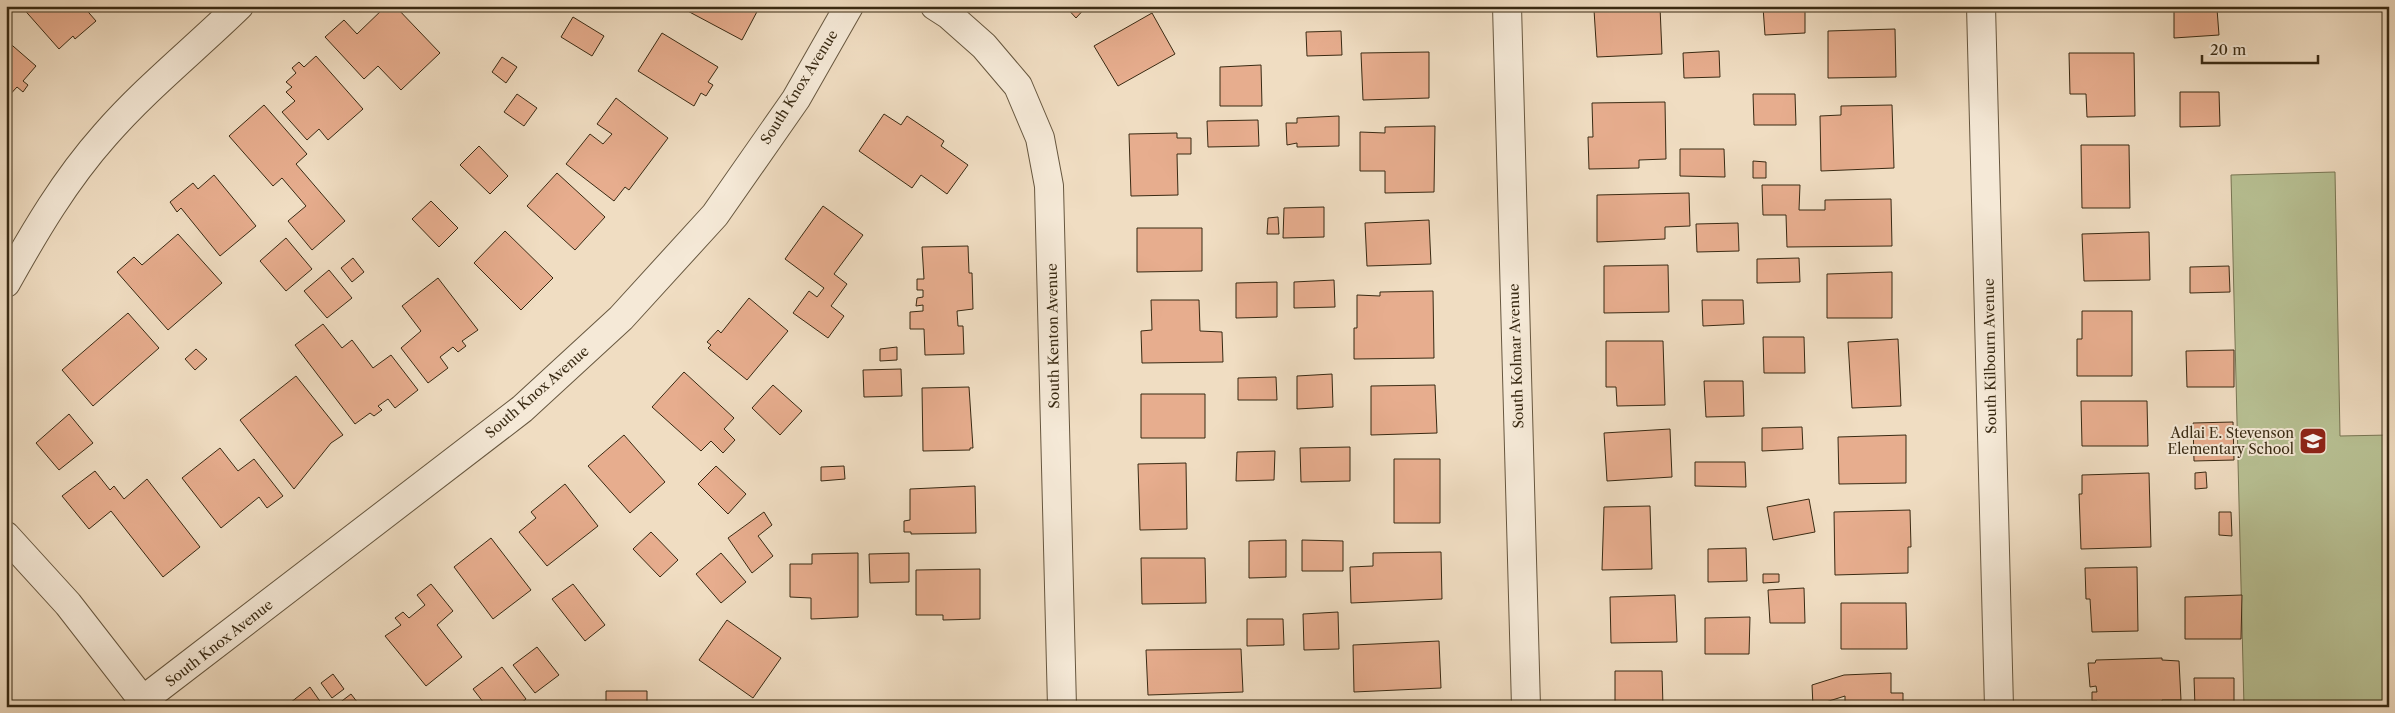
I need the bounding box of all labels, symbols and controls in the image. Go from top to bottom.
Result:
street label: South Knox Avenue [756,26,842,148]
scale bar [2202,32,2319,64]
text: 20 m [2210,40,2246,59]
street label: South Kenton Avenue [1043,263,1063,409]
street label: South Kilbourn Avenue [1980,278,2000,434]
street label: South Kolmar Avenue [1504,283,1528,429]
street label: South Knox Avenue [481,342,593,442]
place label: Adlai E. Stevenson Elementary School [2168,424,2294,458]
school or university icon: Adlai E. Stevenson Elementary School [2298,426,2328,456]
street label: South Knox Avenue [162,595,277,691]

